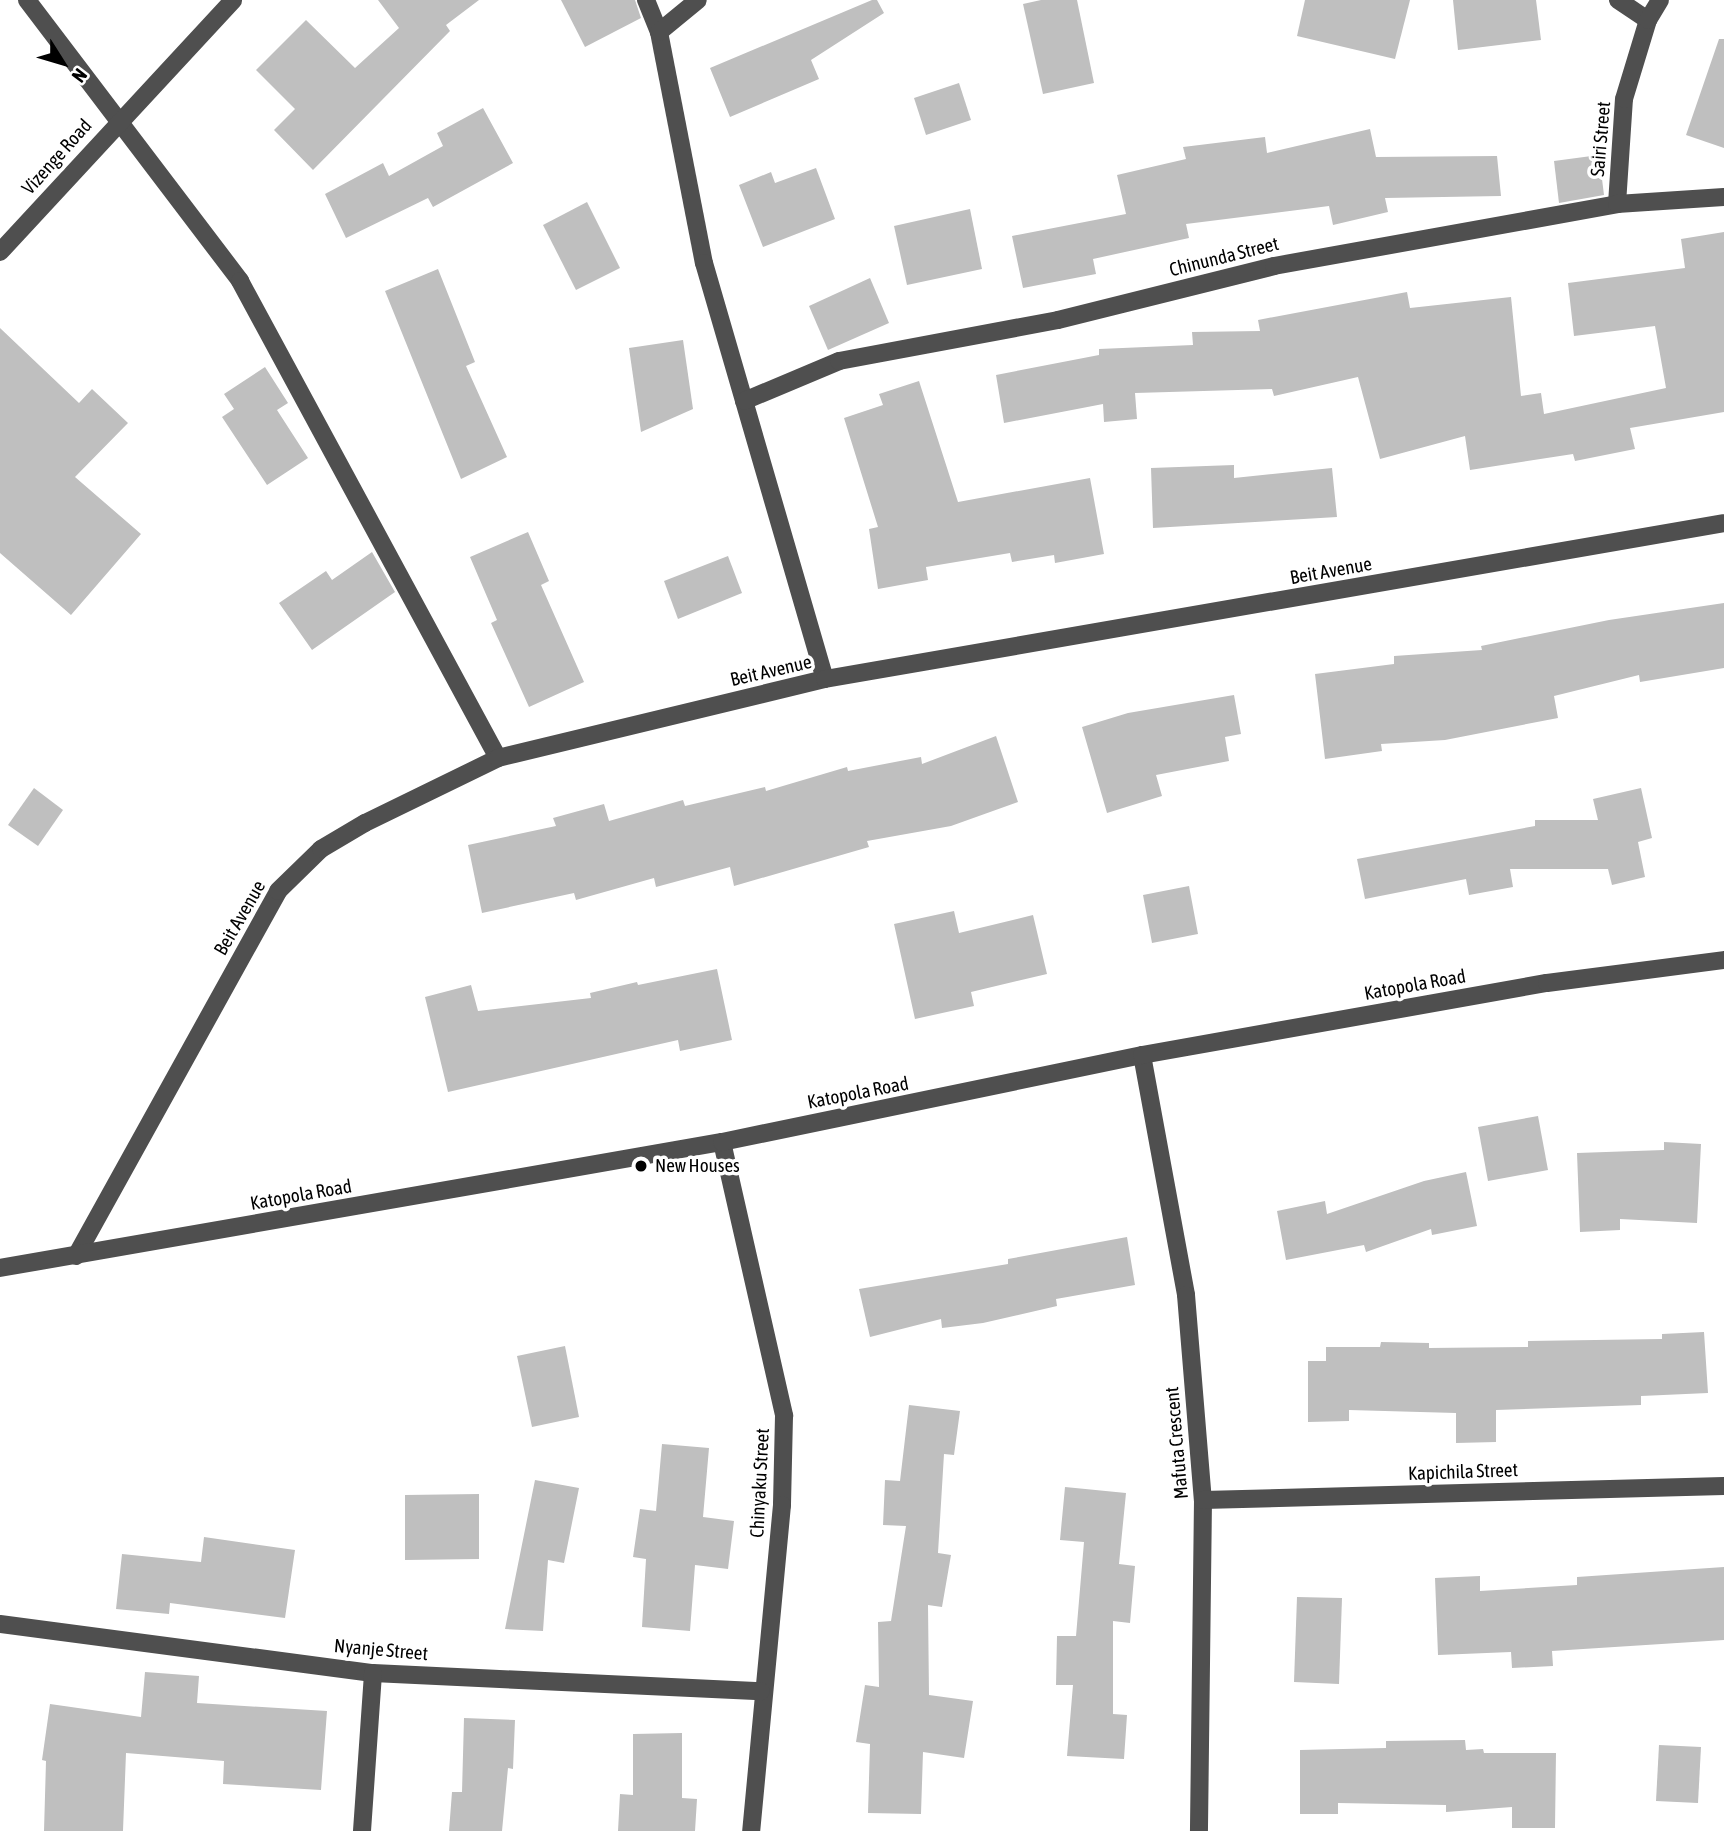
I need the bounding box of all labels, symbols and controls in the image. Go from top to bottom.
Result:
north arrow [28,28,98,98]
text: N [68,65,92,87]
street label: Sairi Street [1586,100,1616,178]
street label: Vizenge Road [17,115,97,199]
street label: Chinunda Street [1167,232,1281,282]
street label: Beit Avenue [1288,553,1374,589]
street label: Beit Avenue [728,651,814,691]
street label: Beit Avenue [209,877,271,959]
street label: Katopola Road [1362,965,1468,1005]
street label: Katopola Road [805,1072,911,1114]
place label: New Houses [655,1155,740,1177]
marker: New Houses [633,1158,649,1174]
street label: Katopola Road [248,1175,354,1215]
street label: Mafuta Crescent [1161,1386,1193,1500]
street label: Chinyaku Street [746,1428,774,1538]
street label: Kapichila Street [1408,1459,1518,1485]
street label: Nyanje Street [333,1635,429,1665]

